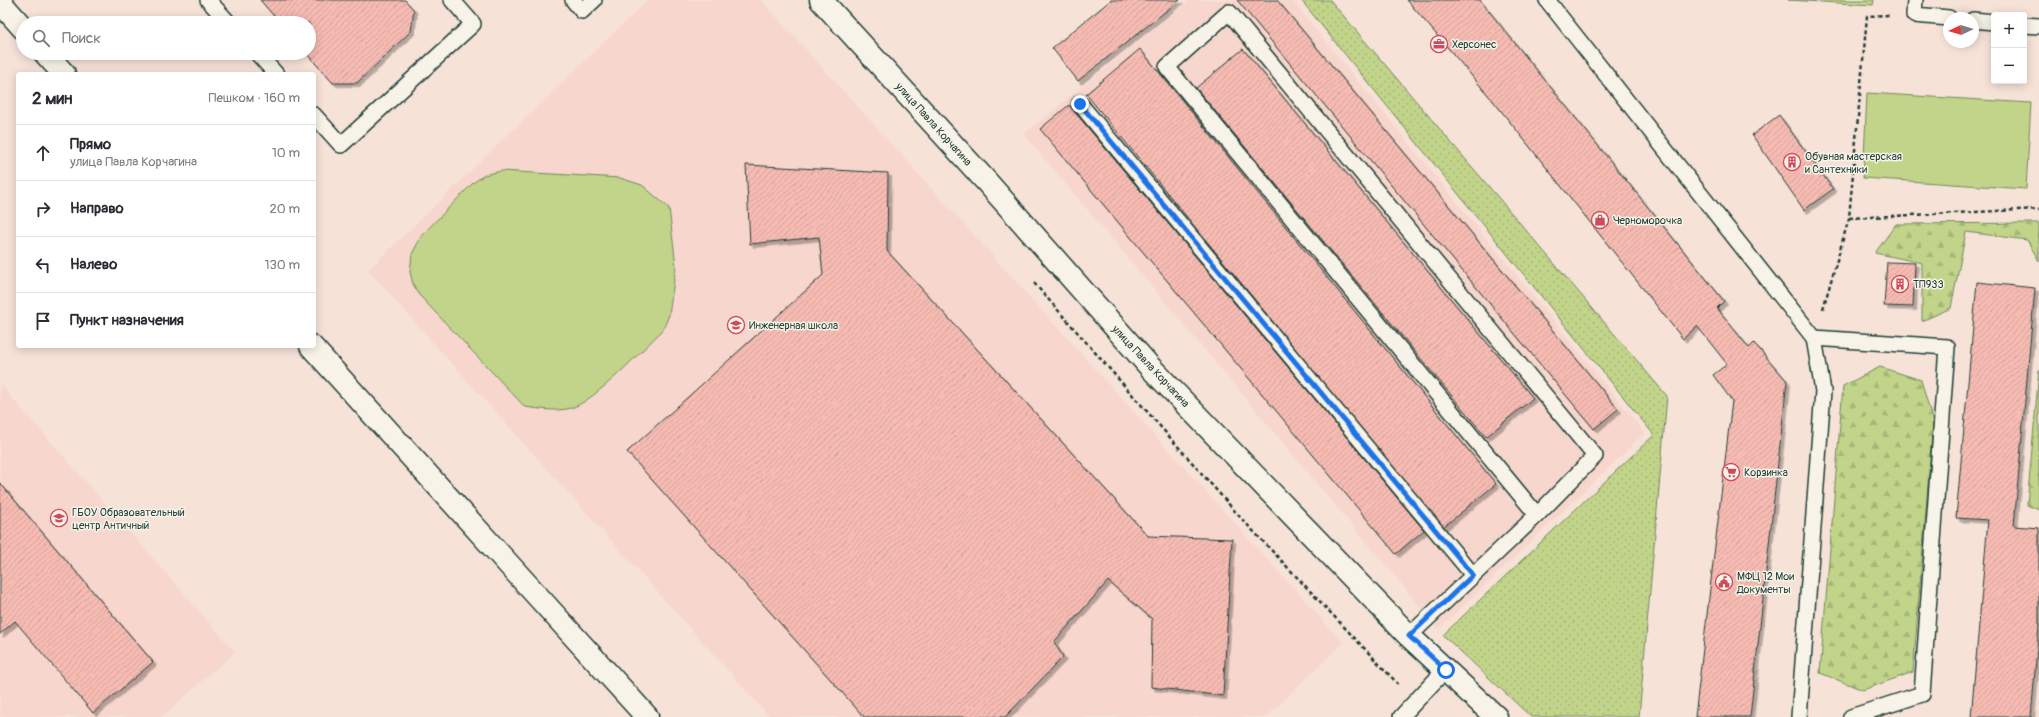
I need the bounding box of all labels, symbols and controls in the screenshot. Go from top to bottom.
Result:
north arrow [1943,12,1979,48]
map controls [1991,12,2027,84]
button: + [1991,12,2027,48]
search box [16,16,316,60]
icon: search [30,27,52,49]
text: Поиск [62,29,101,48]
office icon: Херсонес [1429,34,1449,54]
place label: Херсонес [1452,38,1497,51]
button: − [1991,48,2027,84]
street label: улица Павла Корчагина [892,79,974,169]
text: 2 мин [32,88,72,109]
text: Пешком · 160 m [209,90,300,106]
route end [1071,95,1089,113]
text: Прямо [70,135,111,154]
icon: ahead [32,142,54,164]
text: 10 m [272,145,300,161]
place label: Обувная мастерская и Сантехники [1805,150,1902,176]
building icon: Обувная мастерская и Сантехники [1782,152,1802,172]
text: улица Павла Корчагина [70,154,197,170]
icon: right [32,198,54,220]
text: Направо [70,199,124,218]
text: 20 m [269,201,300,217]
shop icon: Черноморочка [1590,210,1610,230]
place label: Черноморочка [1613,214,1682,227]
icon: left [32,254,54,276]
text: Налево [70,255,117,274]
text: 130 m [264,257,300,273]
building icon: ТП933 [1890,274,1910,294]
place label: ТП933 [1913,278,1944,291]
icon: arrive [32,310,54,332]
text: Пункт назначения [70,311,184,330]
school or university icon: Инженерная школа [726,315,746,335]
place label: Инженерная школа [749,319,838,332]
street label: улица Павла Корчагина [1109,322,1192,410]
supermarket icon: Корзинка [1721,462,1741,482]
place label: Корзинка [1744,466,1788,479]
place label: ГБОУ Образовательный центр Античный [72,506,185,532]
school or university icon: ГБОУ Образовательный центр Античный [49,508,69,528]
place label: МФЦ 12 Мои Документы [1736,570,1794,596]
public building icon: МФЦ 12 Мои Документы [1714,572,1734,592]
route start [1437,661,1455,679]

